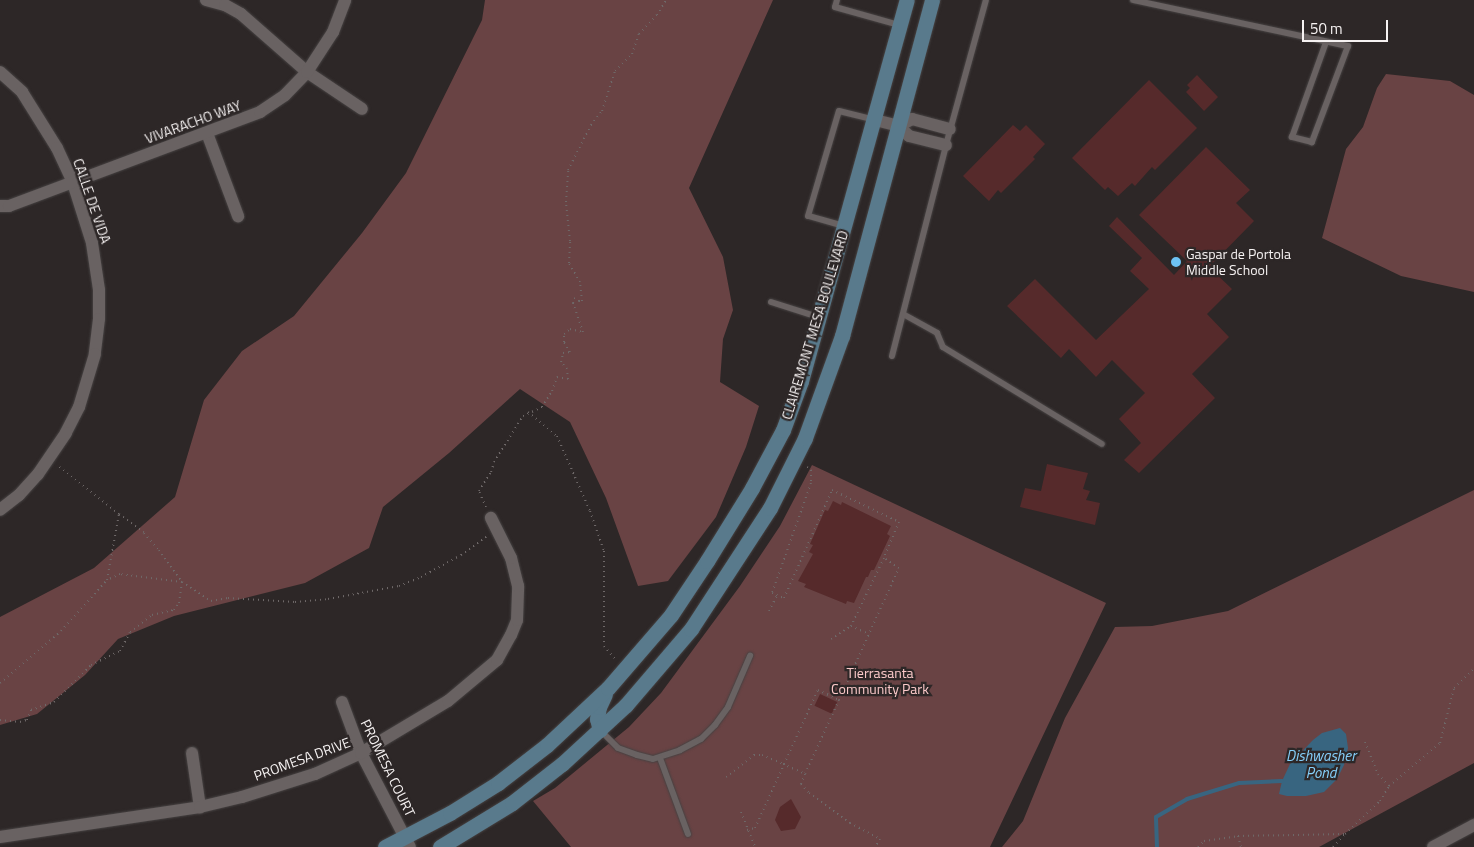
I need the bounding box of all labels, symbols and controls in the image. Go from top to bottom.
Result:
scale bar [1304,10,1390,42]
text: 50 m [1310,17,1343,40]
street label: VIVARACHO WAY [143,97,243,147]
street label: CALLE DE VIDA [70,156,114,246]
street label: CLAIREMONT MESA BOULEVARD [778,228,852,422]
place label: Gaspar de Portola Middle School [1186,246,1291,278]
marker: Gaspar de Portola Middle School [1170,256,1182,268]
park label: Tierrasanta Community Park [831,665,929,698]
street label: PROMESA COURT [357,717,419,819]
street label: PROMESA DRIVE [251,734,353,784]
water label: Dishwasher Pond [1286,746,1356,781]

